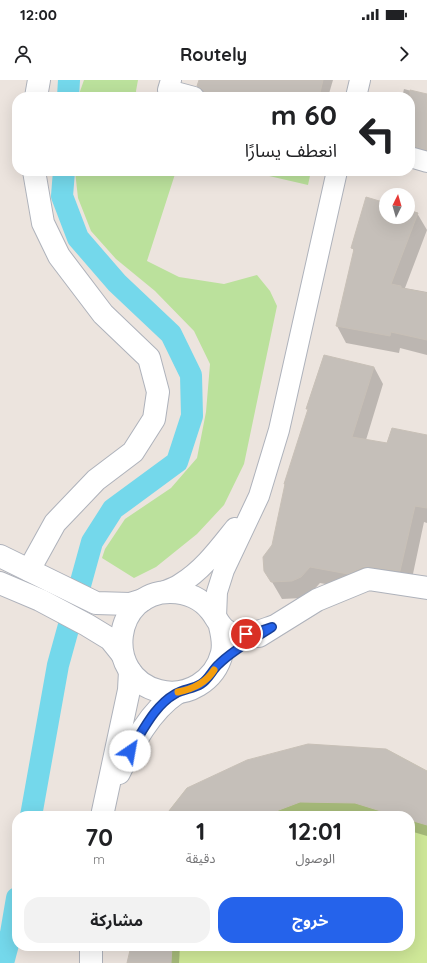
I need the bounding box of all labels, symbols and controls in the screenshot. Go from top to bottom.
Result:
text: 12:00 [20,5,57,24]
icon: person [12,43,34,65]
text: Routely [180,43,247,66]
icon: forward [393,43,415,65]
text: 60 m [271,97,337,132]
icon: left [351,108,403,160]
text: انعطف يسارًا [245,139,337,162]
north arrow [379,188,415,224]
map controls [379,188,415,224]
pin [229,617,263,651]
icon: arrive [235,623,257,645]
position arrow [109,730,151,772]
text: 1 [196,816,205,846]
text: 12:01 [288,816,342,846]
text: 70 [85,822,113,852]
text: دقيقة [186,850,215,866]
text: الوصول [295,850,335,866]
text: m [93,851,105,867]
button: مشاركة [24,897,210,943]
button: خروج [218,897,403,943]

